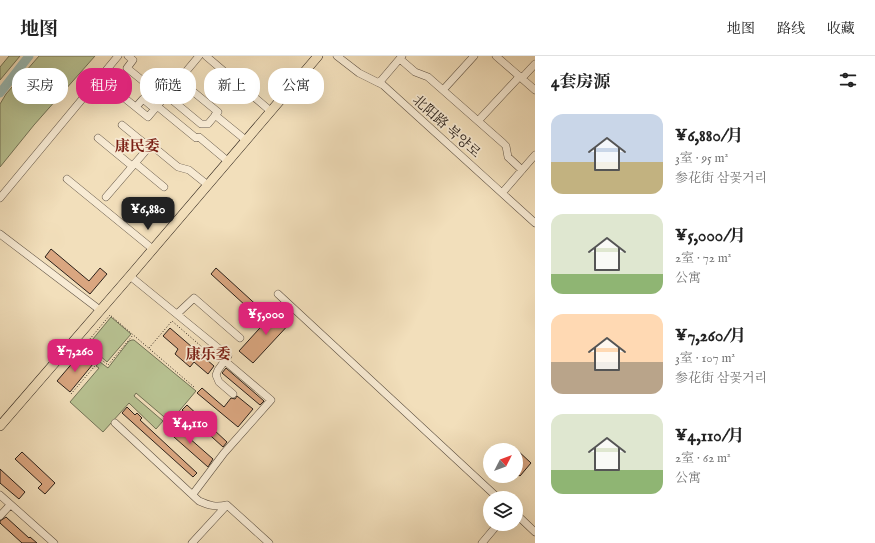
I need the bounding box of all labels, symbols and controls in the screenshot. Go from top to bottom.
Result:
text: 地图 [20,18,58,42]
text: 地图 [727,20,755,38]
text: 路线 [777,20,805,38]
text: 收藏 [827,20,855,38]
chip: 买房 [12,68,68,104]
chip: 租房 [76,68,132,104]
chip: 筛选 [140,68,196,104]
chip: 新上 [204,68,260,104]
chip: 公寓 [268,68,324,104]
icon: filters [837,69,859,91]
text: 4套房源 [551,72,610,93]
street label: 北阳路 북양로 [408,91,485,162]
text: ¥6,880/月 [675,126,744,147]
icon: home [583,130,631,178]
district label: 康民委 [114,137,160,156]
text: 3室 · 95 m² [675,150,728,167]
text: 参花街 삼꽃거리 [675,170,767,187]
pin: ¥6,880 [115,197,181,231]
text: ¥6,880 [130,201,166,218]
text: ¥5,000/月 [675,226,746,247]
icon: home [583,230,631,278]
text: 2室 · 72 m² [675,250,731,267]
text: 公寓 [675,270,701,287]
pin: ¥5,000 [233,302,299,336]
text: ¥5,000 [248,306,284,323]
text: ¥7,260/月 [675,326,746,347]
icon: home [583,330,631,378]
pin: ¥7,260 [42,339,108,373]
text: ¥7,260 [57,343,94,360]
district label: 康乐委 [185,345,231,364]
text: 3室 · 107 m² [675,350,735,367]
text: 参花街 삼꽃거리 [675,370,767,387]
pin: ¥4,110 [157,411,223,445]
text: ¥4,110 [172,415,208,432]
text: ¥4,110/月 [675,426,744,447]
icon: home [583,430,631,478]
north arrow [483,443,523,483]
map controls [483,443,523,531]
text: 2室 · 62 m² [675,450,731,467]
text: 公寓 [675,470,701,487]
button: layers [483,491,523,531]

